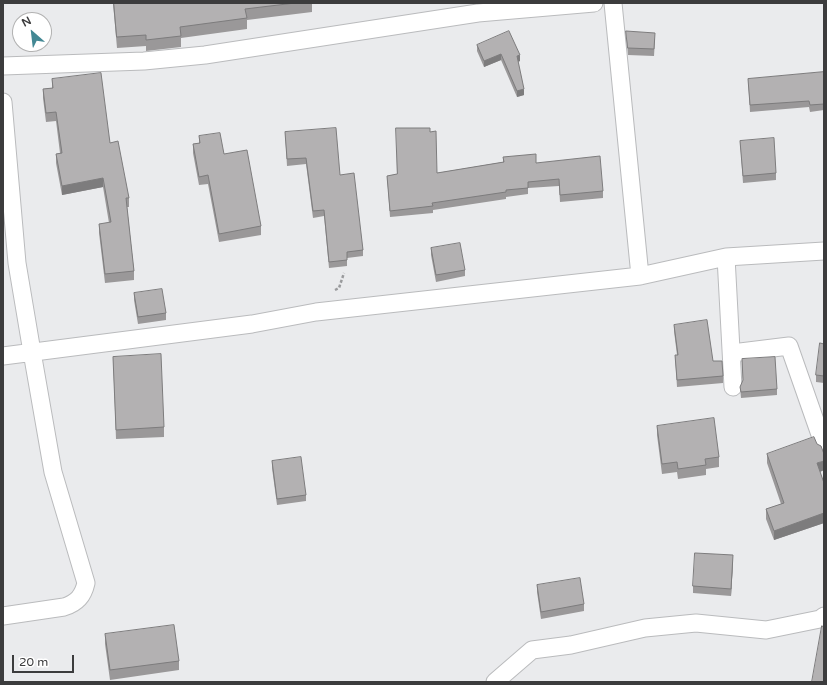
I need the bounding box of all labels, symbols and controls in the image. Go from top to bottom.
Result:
north arrow [12,12,52,52]
text: N [20,14,34,30]
scale bar [14,647,76,673]
text: 20 m [19,655,48,669]

